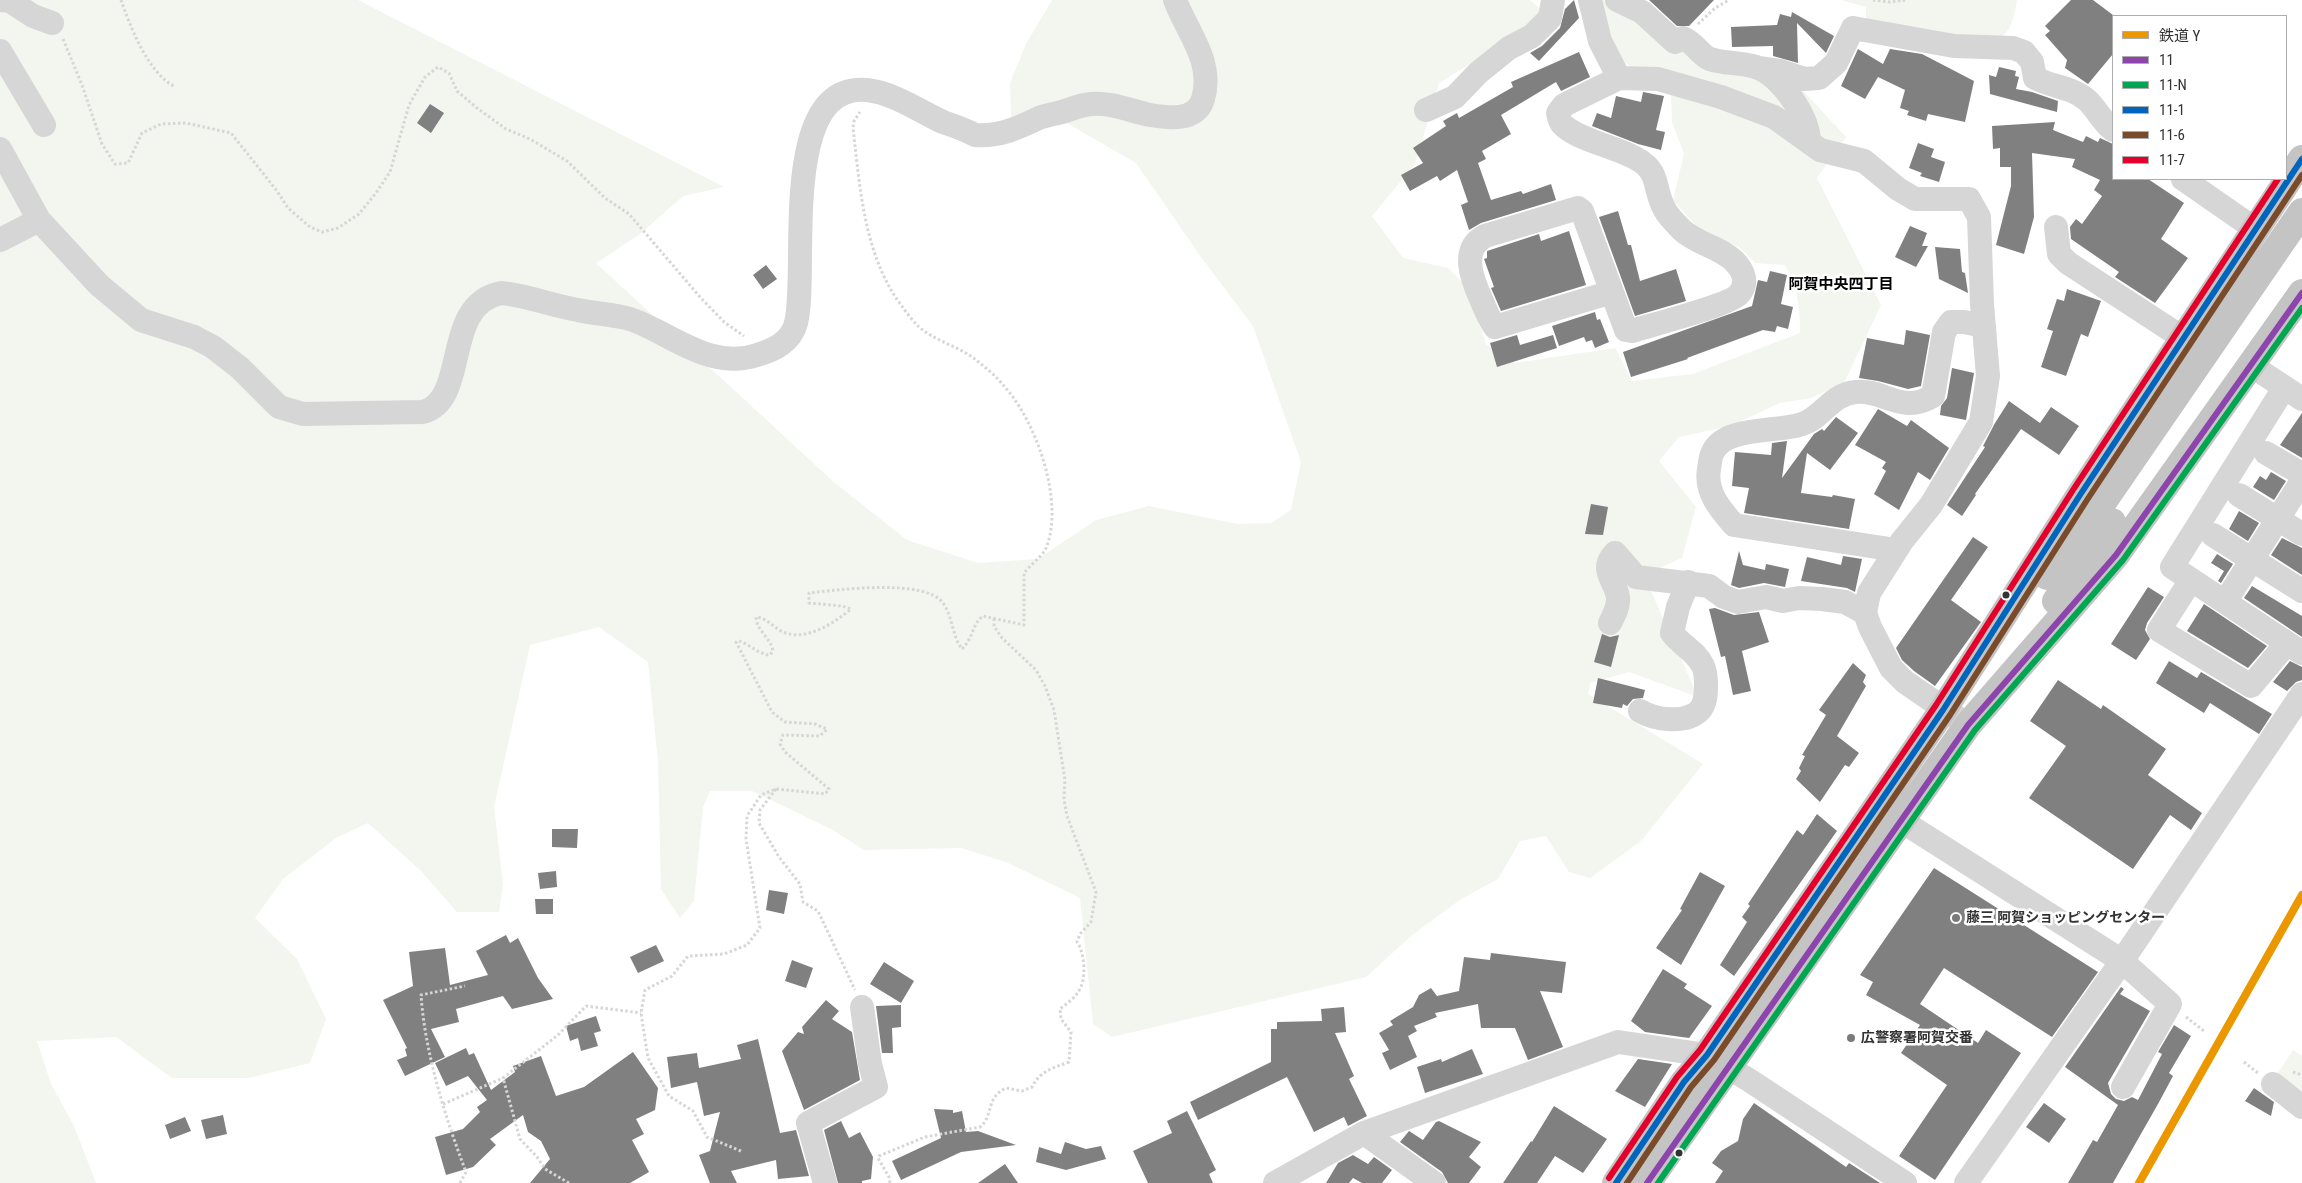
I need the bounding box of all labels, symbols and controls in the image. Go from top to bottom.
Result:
legend [2112,15,2287,180]
text: 鉄道 Y [2159,27,2200,45]
text: 11 [2159,51,2174,69]
text: 11-N [2159,76,2187,94]
text: 11-1 [2159,101,2185,119]
text: 11-6 [2159,126,2185,144]
text: 11-7 [2159,151,2185,169]
district label: 阿賀中央四丁目 [1789,276,1893,294]
unlabelled marker [2001,590,2011,600]
place label: 藤三 阿賀ショッピングセンター [1966,910,2165,926]
marker: 藤三 阿賀ショッピングセンター [1950,912,1962,924]
place label: 広警察署阿賀交番 [1861,1030,1973,1046]
marker: 広警察署阿賀交番 [1845,1032,1857,1044]
unlabelled marker [1674,1148,1684,1158]

